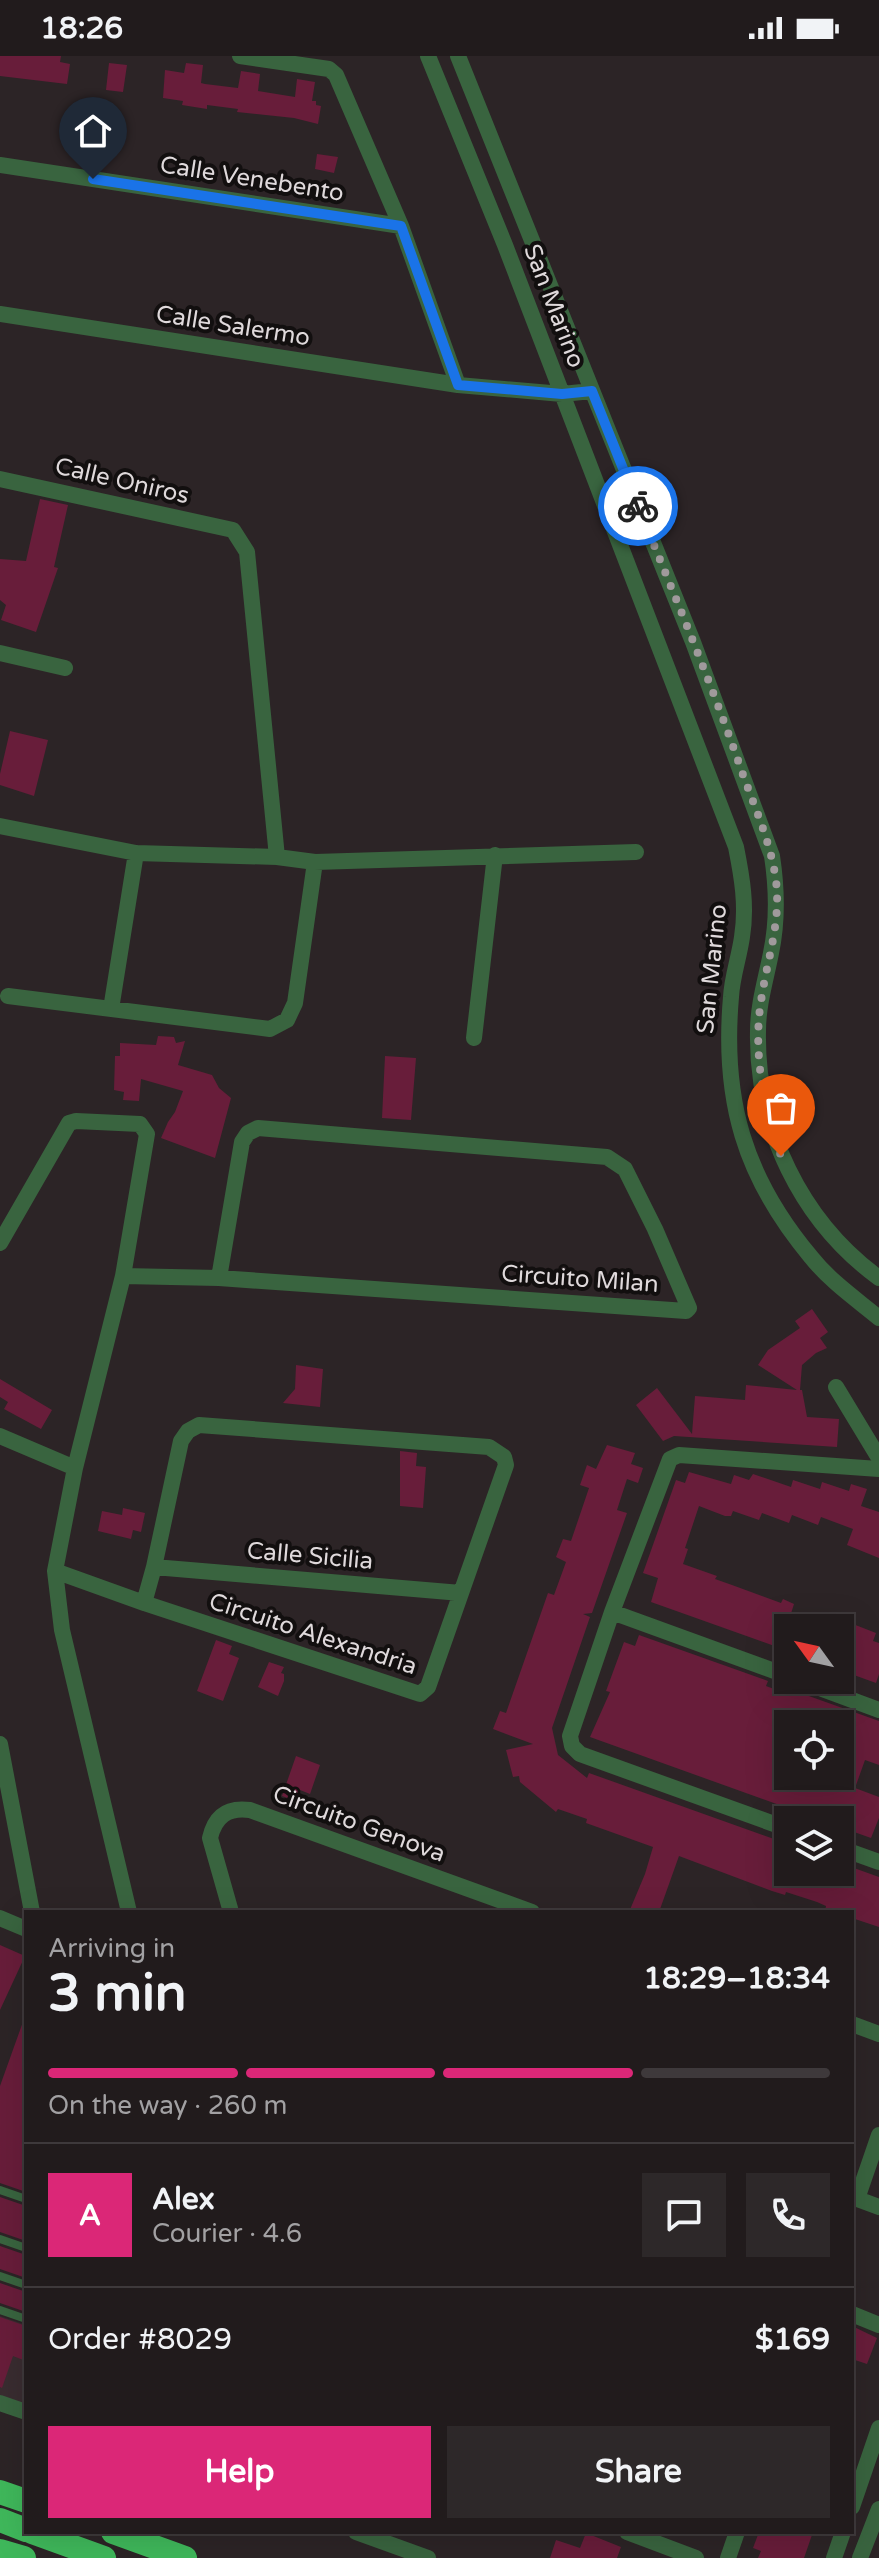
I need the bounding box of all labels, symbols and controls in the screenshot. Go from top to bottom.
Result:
text: 18:26 [40,10,123,47]
pin [59,97,127,179]
icon: home [71,109,115,153]
street label: Calle Venebento [158,150,346,208]
street label: San Marino [517,240,591,372]
street label: Calle Salermo [154,300,312,352]
street label: Calle Oniros [52,451,192,511]
courier [598,466,678,546]
icon: bike [616,484,660,528]
street label: San Marino [691,903,733,1035]
pin [747,1074,815,1156]
icon: bag [759,1086,803,1130]
street label: Circuito Milan [500,1259,660,1299]
street label: Calle Sicilia [246,1536,374,1576]
street label: Circuito Alexandria [205,1587,421,1681]
north arrow [774,1614,854,1694]
map controls [774,1614,854,1886]
button: locate [774,1710,854,1790]
street label: Circuito Genova [269,1779,449,1869]
button: layers [774,1806,854,1886]
text: Arriving in [48,1933,175,1964]
text: 18:29–18:34 [643,1960,830,1997]
text: 3 min [48,1962,187,2025]
text: On the way · 260 m [48,2090,287,2121]
button: chat [642,2173,726,2257]
button: phone [746,2173,830,2257]
text: Alex [152,2181,215,2218]
text: A [79,2197,101,2234]
text: Courier · 4.6 [152,2218,302,2249]
text: Order #8029 [48,2321,232,2358]
text: $169 [755,2321,830,2358]
button: Help [48,2426,431,2518]
button: Share [447,2426,830,2518]

